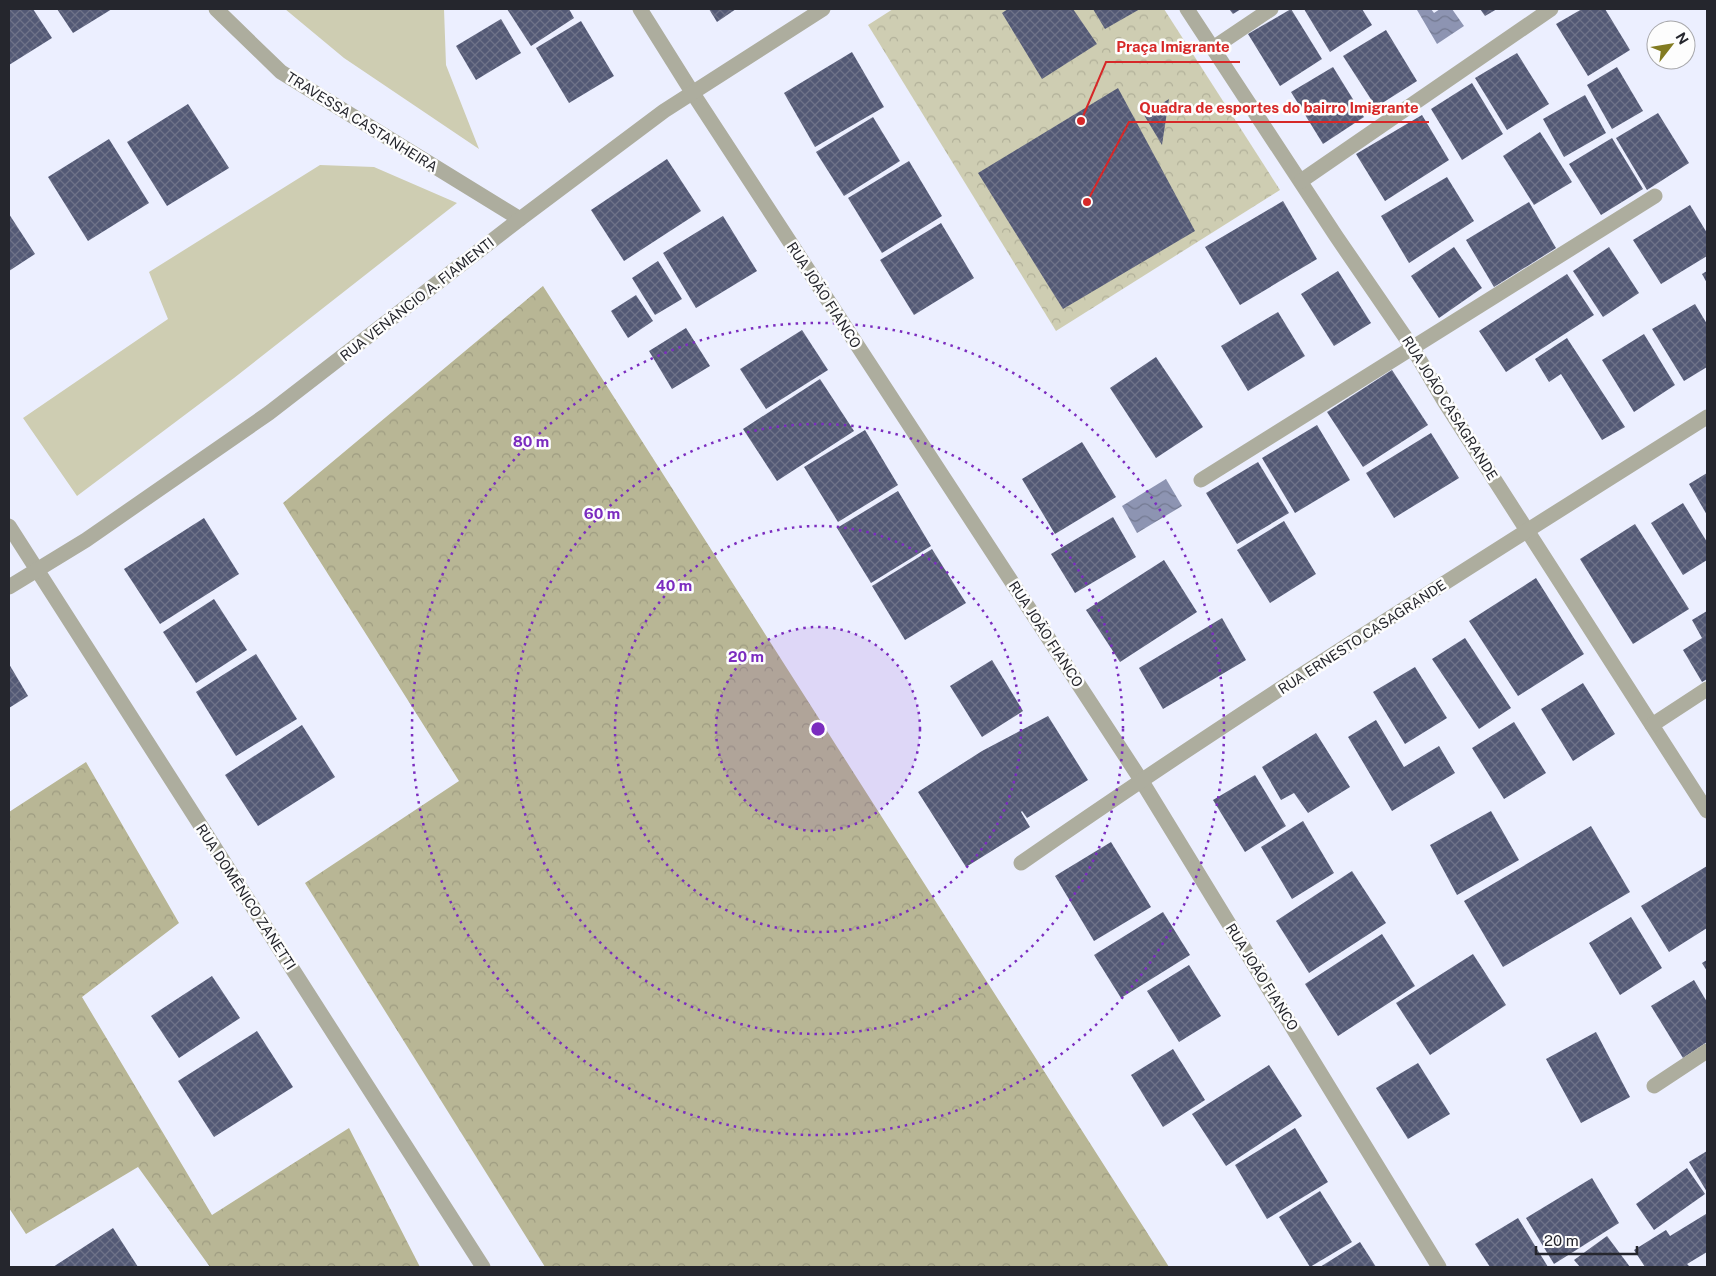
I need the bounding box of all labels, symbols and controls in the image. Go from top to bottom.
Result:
north arrow [1646,20,1696,70]
text: N [1672,29,1692,47]
callout: Praça Imigrante [1106,32,1240,62]
text: Praça Imigrante [1116,38,1230,55]
street label: TRAVESSA CASTANHEIRA [284,69,441,175]
callout: Quadra de esportes do bairro Imigrante [1129,92,1429,122]
text: Quadra de esportes do bairro Imigrante [1139,99,1419,116]
street label: RUA VENÂNCIO A. FIAMENTI [336,233,497,364]
street label: RUA JOÃO FIANCO [784,239,865,351]
street label: RUA JOÃO CASAGRANDE [1399,333,1502,483]
text: 80 m [513,433,549,450]
text: 60 m [584,505,620,522]
text: 40 m [656,577,692,594]
street label: RUA ERNESTO CASAGRANDE [1275,577,1449,697]
street label: RUA JOÃO FIANCO [1006,578,1087,690]
text: 20 m [728,648,764,665]
centre of rings [809,720,827,738]
street label: RUA DOMÊNICO ZANETTI [193,821,300,973]
street label: RUA JOÃO FIANCO [1223,920,1302,1033]
scale bar [1536,1224,1637,1256]
text: 20 m [1544,1232,1579,1249]

